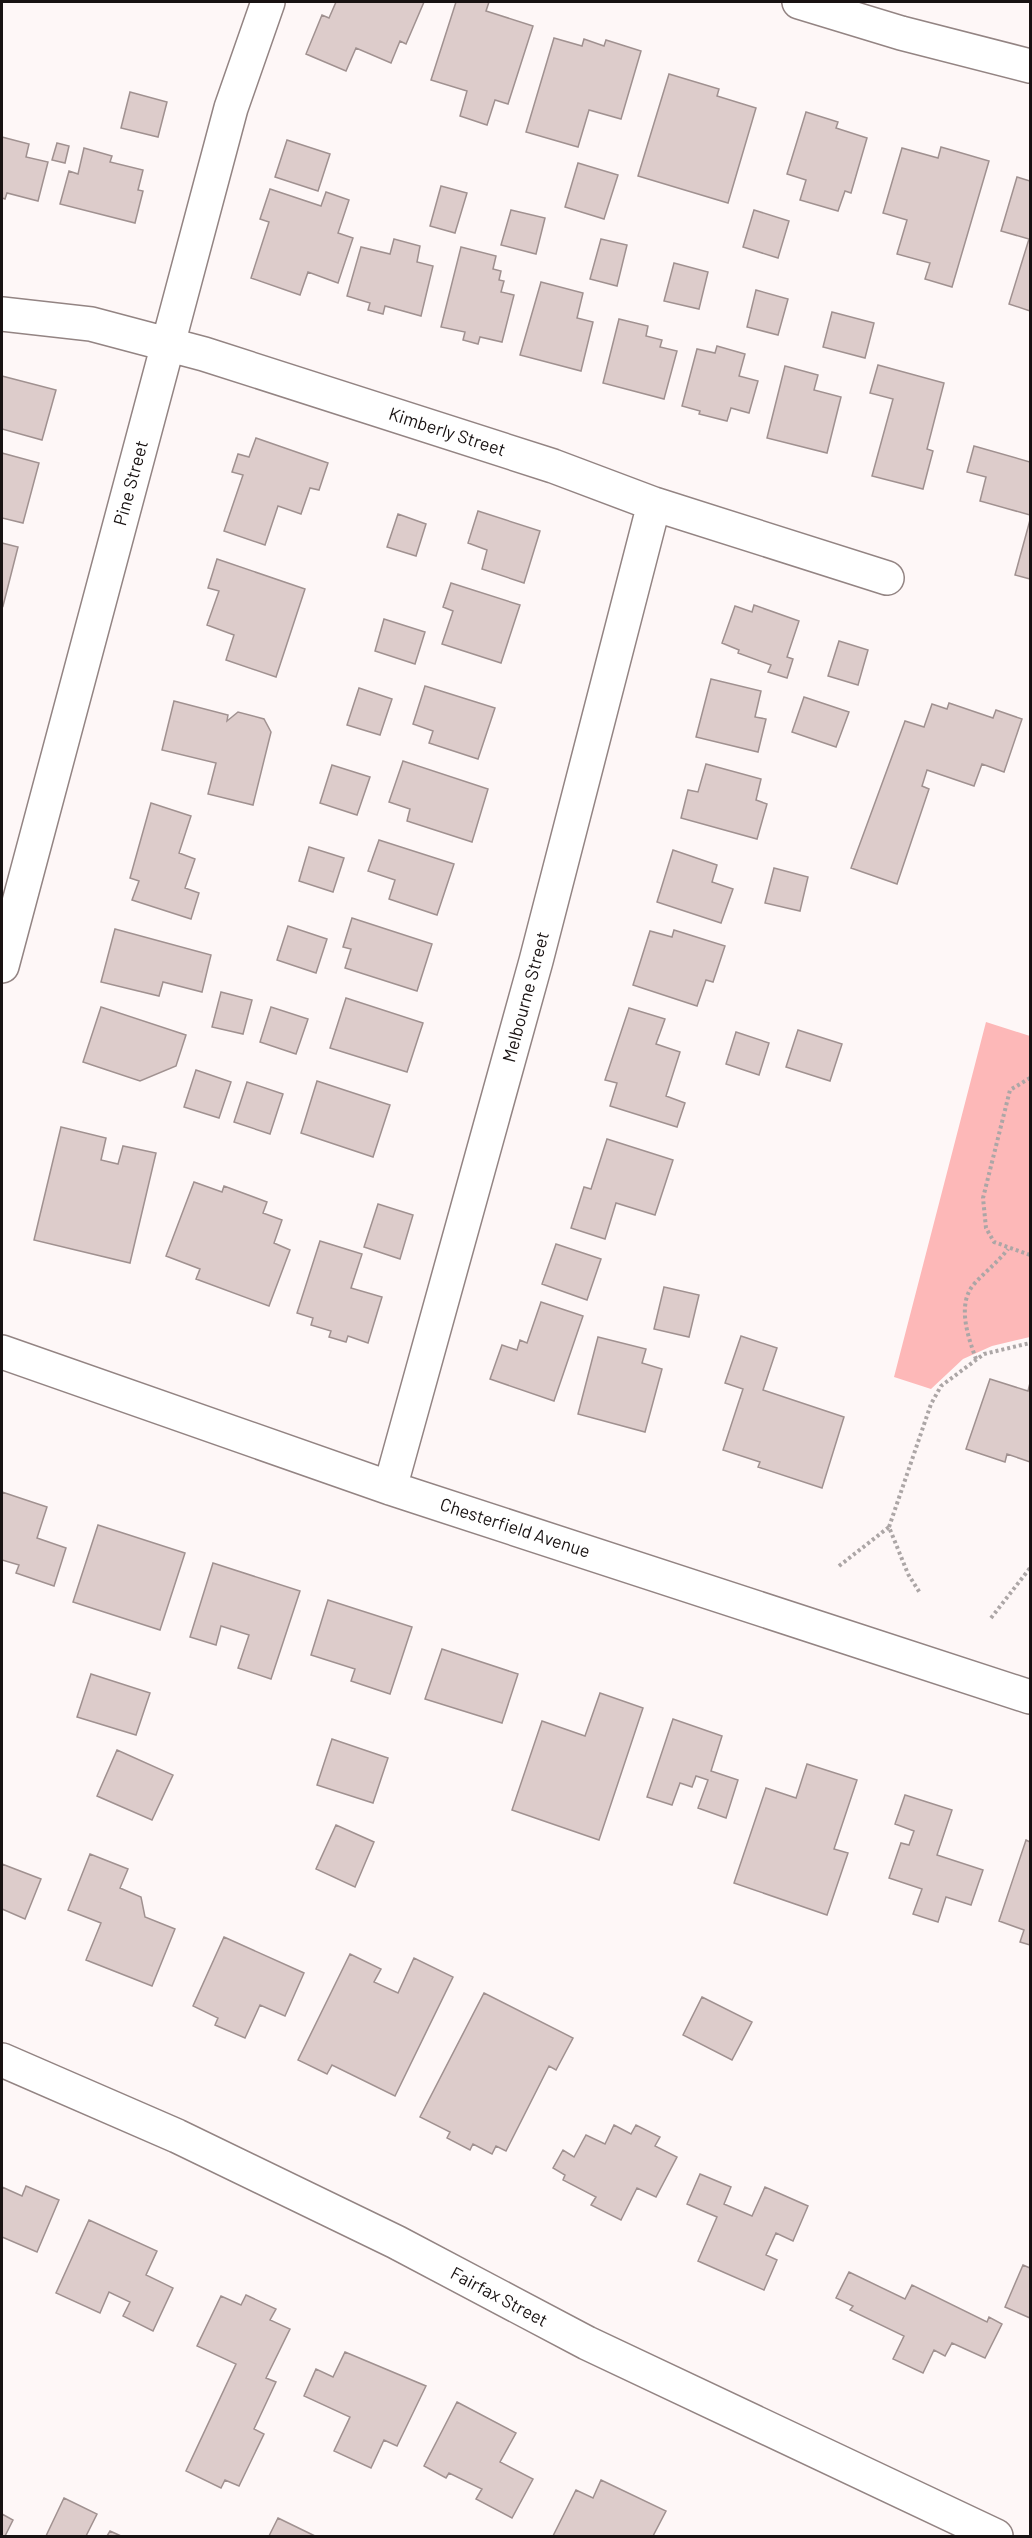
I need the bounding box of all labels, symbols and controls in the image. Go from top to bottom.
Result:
street label: Kimberly Street [386,402,508,460]
street label: Pine Street [108,438,152,528]
street label: Melbourne Street [497,929,553,1064]
street label: Chesterfield Avenue [438,1492,593,1562]
street label: Fairfax Street [447,2261,552,2331]

